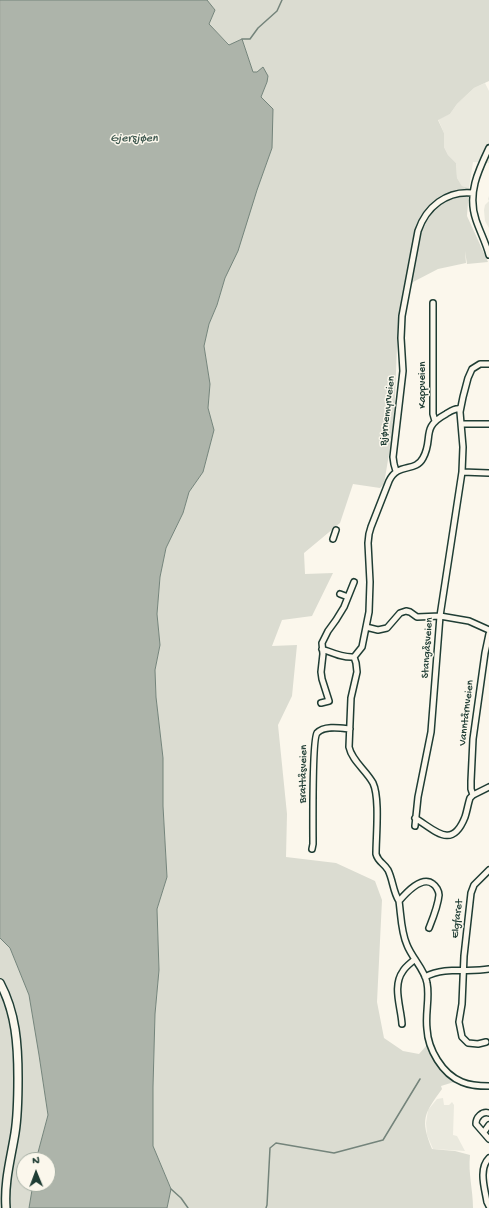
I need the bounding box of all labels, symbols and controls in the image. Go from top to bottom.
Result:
water label: Gjersjøen [110,132,158,146]
street label: Kappveien [416,362,430,408]
street label: Bjørnemyrveien [377,375,399,447]
street label: Stangåsveien [419,617,437,679]
street label: Vanntårnveien [456,679,478,747]
street label: Brattåsveien [297,745,311,803]
street label: Elgfaret [449,899,467,939]
north arrow [16,1152,56,1192]
text: N [32,1155,40,1167]

